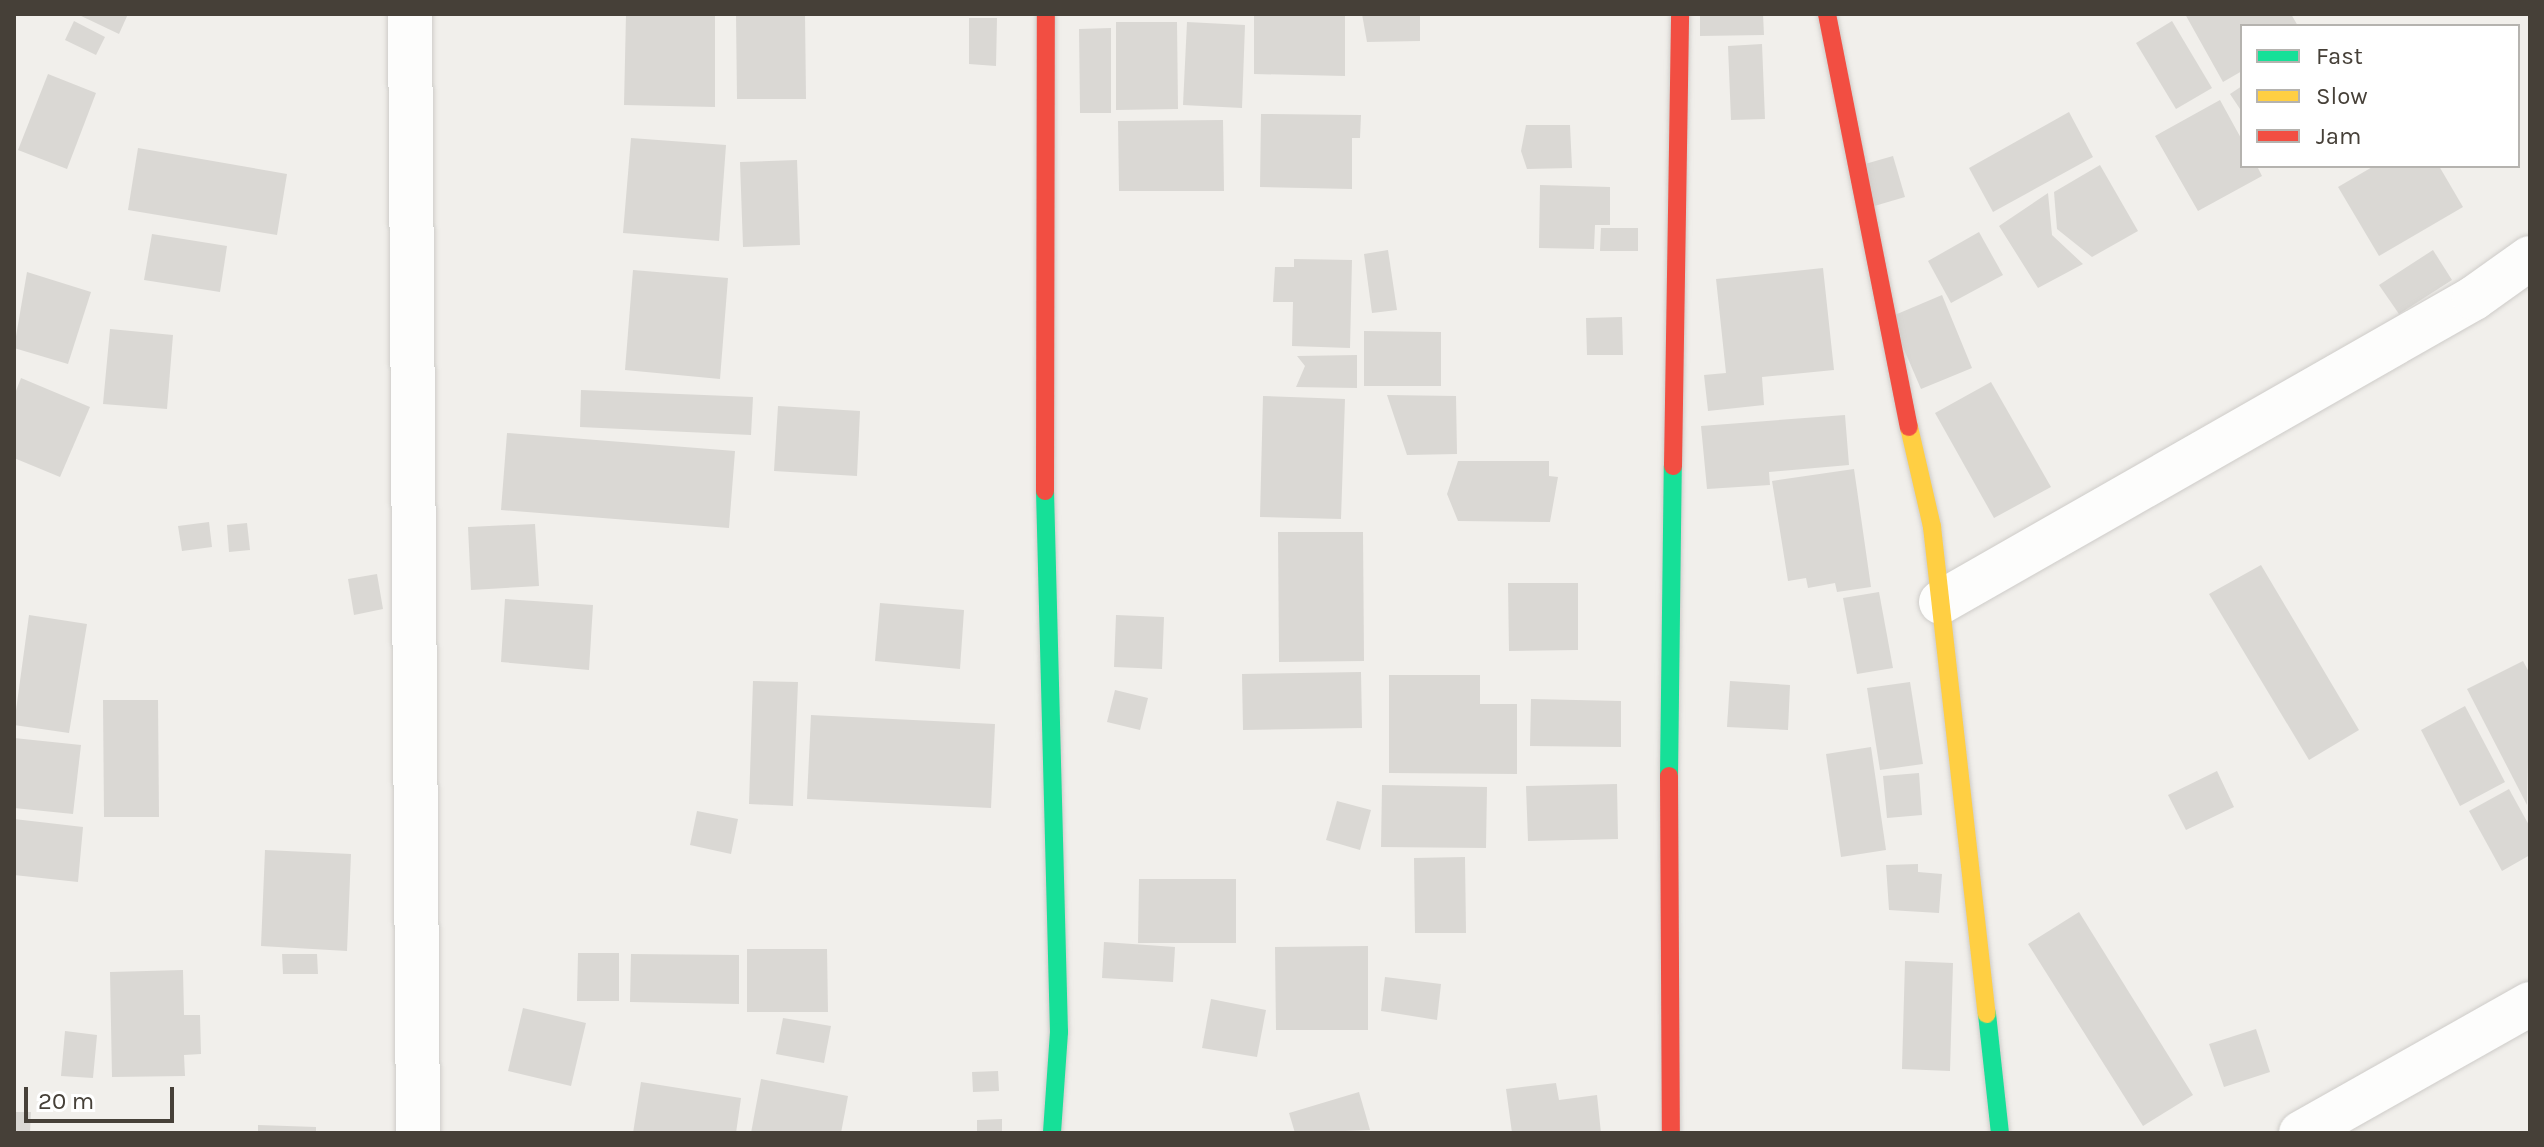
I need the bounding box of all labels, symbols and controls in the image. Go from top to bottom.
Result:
legend [2240,24,2520,168]
text: Fast [2316,42,2363,70]
text: Slow [2316,82,2368,110]
text: Jam [2316,122,2361,150]
scale bar [28,1071,178,1121]
text: 20 m [38,1087,94,1115]

